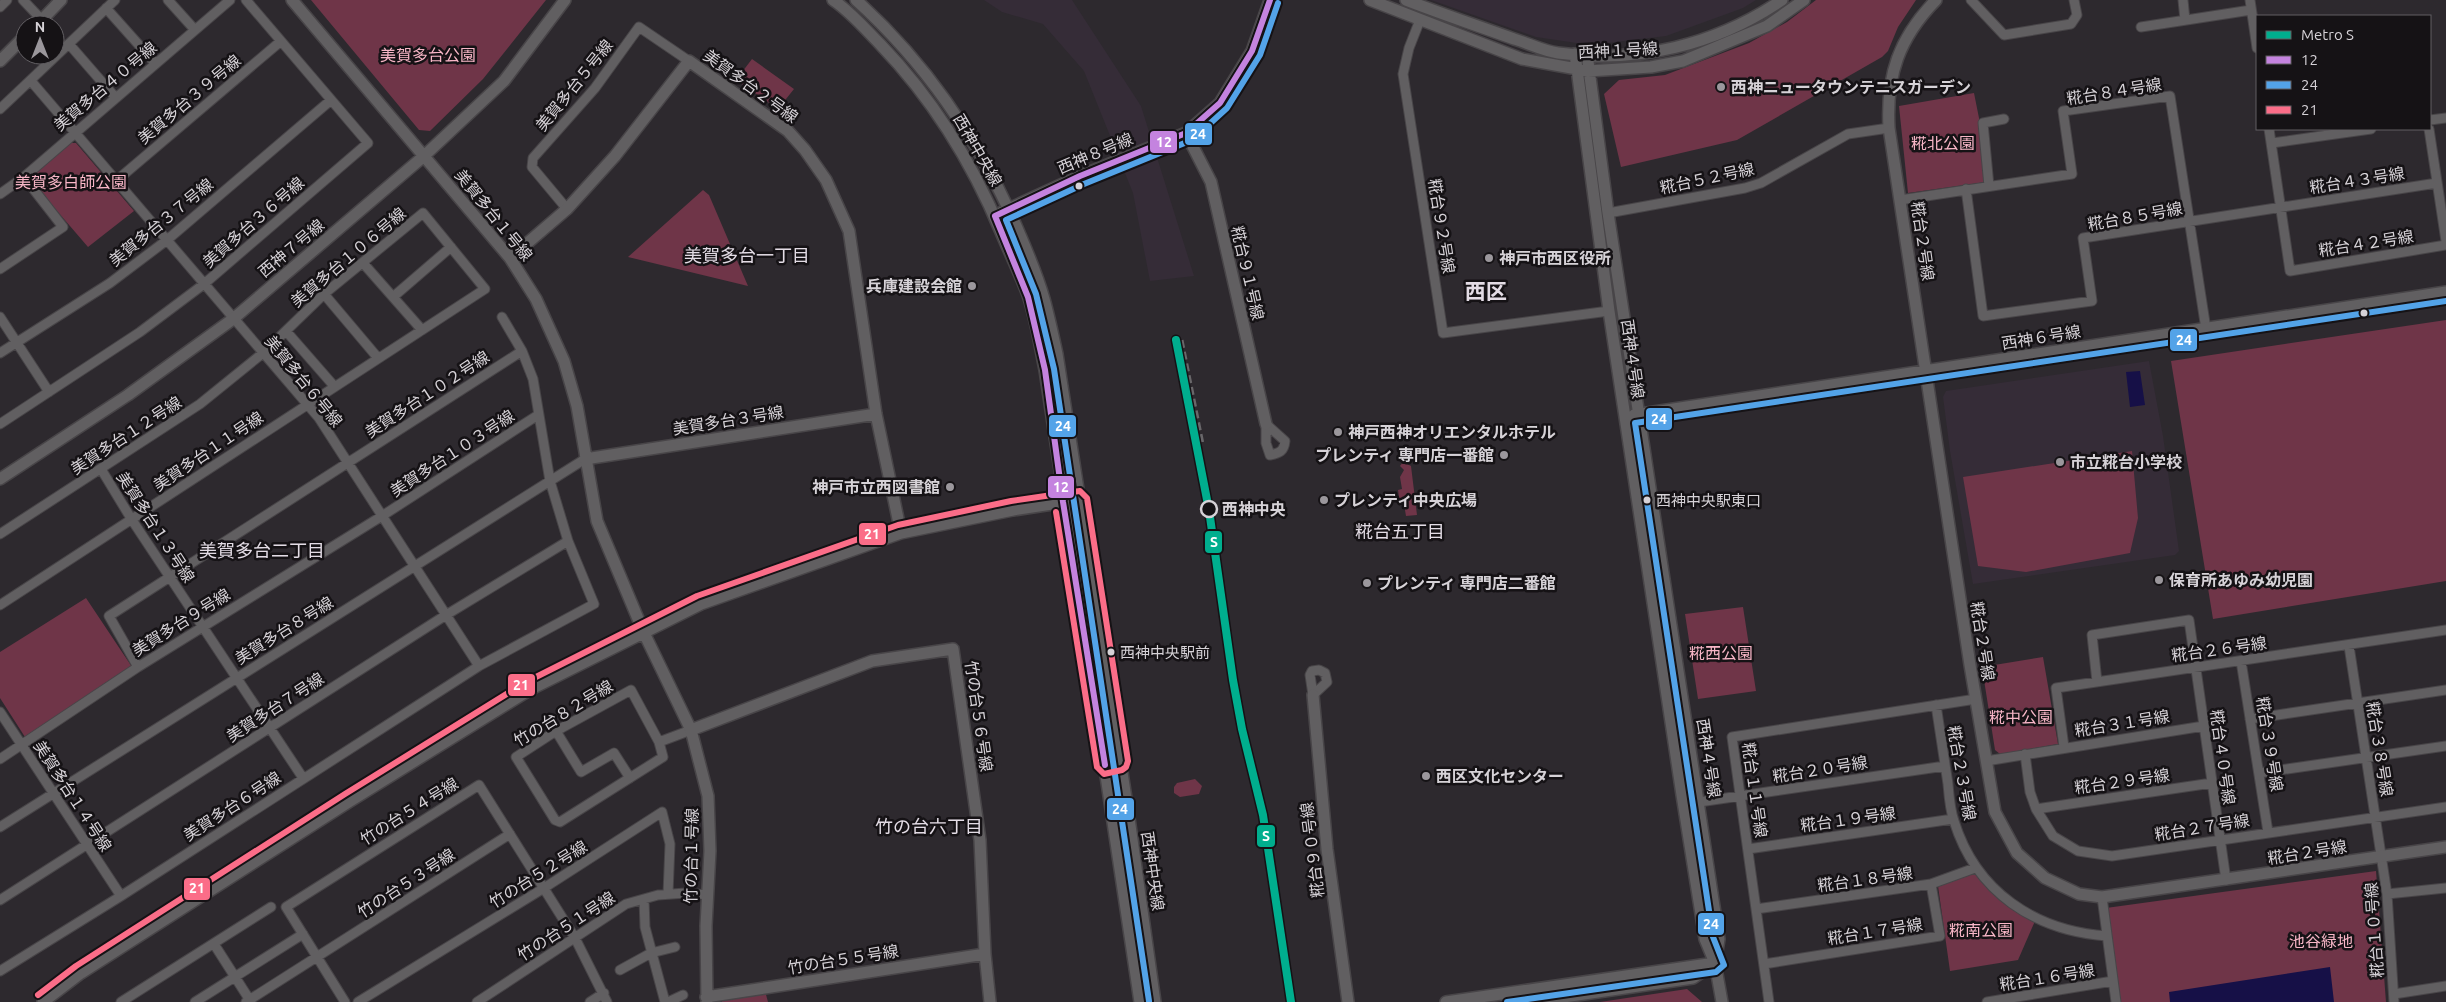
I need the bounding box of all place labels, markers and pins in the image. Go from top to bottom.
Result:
place label: 西神ニュータウンテニスガーデン [1731,78,1971,96]
marker: 西神ニュータウンテニスガーデン [1715,81,1727,93]
unlabelled marker [1074,181,1084,191]
place label: 神戸市西区役所 [1499,249,1611,267]
marker: 神戸市西区役所 [1483,252,1495,264]
place label: 兵庫建設会館 [866,277,962,295]
marker: 兵庫建設会館 [966,280,978,292]
unlabelled marker [2359,308,2369,318]
place label: 神戸西神オリエンタルホテル [1348,423,1556,441]
marker: 神戸西神オリエンタルホテル [1332,426,1344,438]
place label: プレンティ 専門店一番館 [1315,446,1494,464]
marker: プレンティ 専門店一番館 [1498,449,1510,461]
place label: 市立糀台小学校 [2070,453,2182,471]
marker: 市立糀台小学校 [2054,456,2066,468]
place label: 神戸市立西図書館 [812,478,940,496]
marker: 神戸市立西図書館 [944,481,956,493]
place label: プレンティ中央広場 [1334,491,1477,509]
place label: 西神中央駅東口 [1656,492,1761,509]
marker: プレンティ中央広場 [1318,494,1330,506]
marker: 西神中央駅東口 [1642,495,1652,505]
marker: 西神中央 [1200,500,1218,518]
place label: 西神中央 [1222,500,1286,518]
place label: 保育所あゆみ幼児園 [2169,571,2313,589]
place label: プレンティ 専門店二番館 [1377,574,1556,592]
marker: 保育所あゆみ幼児園 [2153,574,2165,586]
marker: プレンティ 専門店二番館 [1361,577,1373,589]
place label: 西神中央駅前 [1120,644,1210,661]
marker: 西神中央駅前 [1106,647,1116,657]
place label: 西区文化センター [1436,767,1564,785]
marker: 西区文化センター [1420,770,1432,782]

